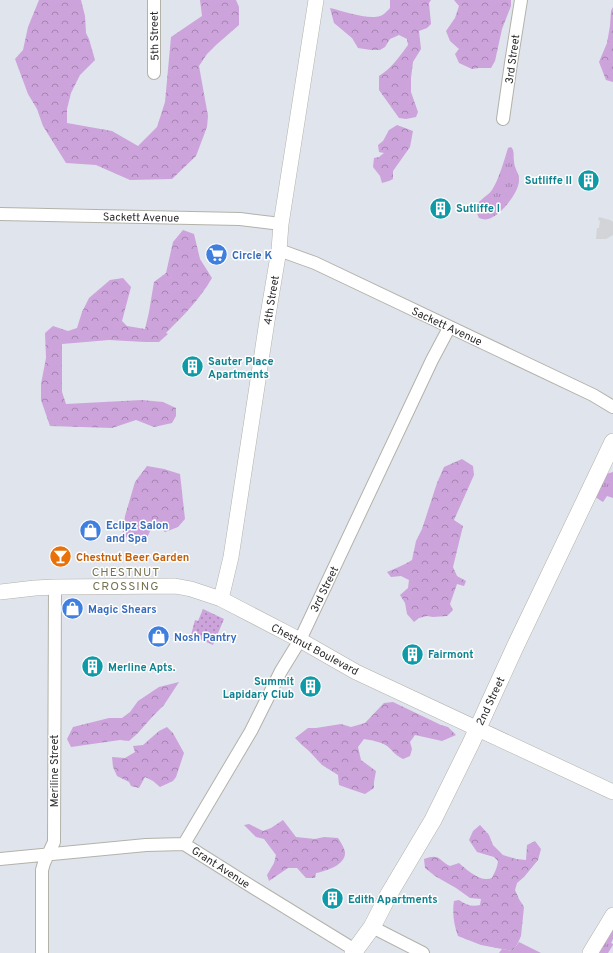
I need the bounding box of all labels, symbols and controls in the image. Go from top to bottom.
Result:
street label: 5th Street [148,11,162,61]
street label: 3rd Street [503,34,523,85]
building icon: Sutliffe II [575,167,601,193]
place label: Sutliffe II [525,174,572,188]
building icon: Sutliffe I [428,195,454,221]
place label: Sutliffe I [456,202,500,216]
street label: Sackett Avenue [103,210,179,226]
supermarket icon: Circle K [204,242,230,268]
place label: Circle K [232,249,272,263]
street label: 4th Street [261,274,283,326]
street label: Sackett Avenue [409,304,484,349]
building icon: Sauter Place Apartments [180,354,206,380]
place label: Sauter Place Apartments [208,355,274,382]
shop icon: Eclipz Salon and Spa [78,518,104,544]
place label: Eclipz Salon and Spa [106,519,168,546]
bar icon: Chestnut Beer Garden [47,544,73,570]
place label: Chestnut Beer Garden [76,551,189,565]
street label: 3rd Street [308,564,342,615]
district label: CHESTNUT CROSSING [92,565,160,595]
shop icon: Magic Shears [60,596,86,622]
place label: Magic Shears [88,603,157,617]
street label: Chestnut Boulevard [268,621,361,679]
shop icon: Nosh Pantry [145,624,171,650]
place label: Nosh Pantry [174,631,237,645]
building icon: Fairmont [399,641,425,667]
place label: Fairmont [428,648,474,662]
building icon: Merline Apts. [80,654,106,680]
place label: Merline Apts. [108,661,176,675]
building icon: Summit Lapidary Club [297,674,323,700]
place label: Summit Lapidary Club [223,675,294,702]
street label: 2nd Street [474,675,508,728]
street label: Meriline Street [48,735,62,807]
street label: Grant Avenue [189,844,252,892]
building icon: Edith Apartments [319,886,345,912]
place label: Edith Apartments [348,893,438,907]

